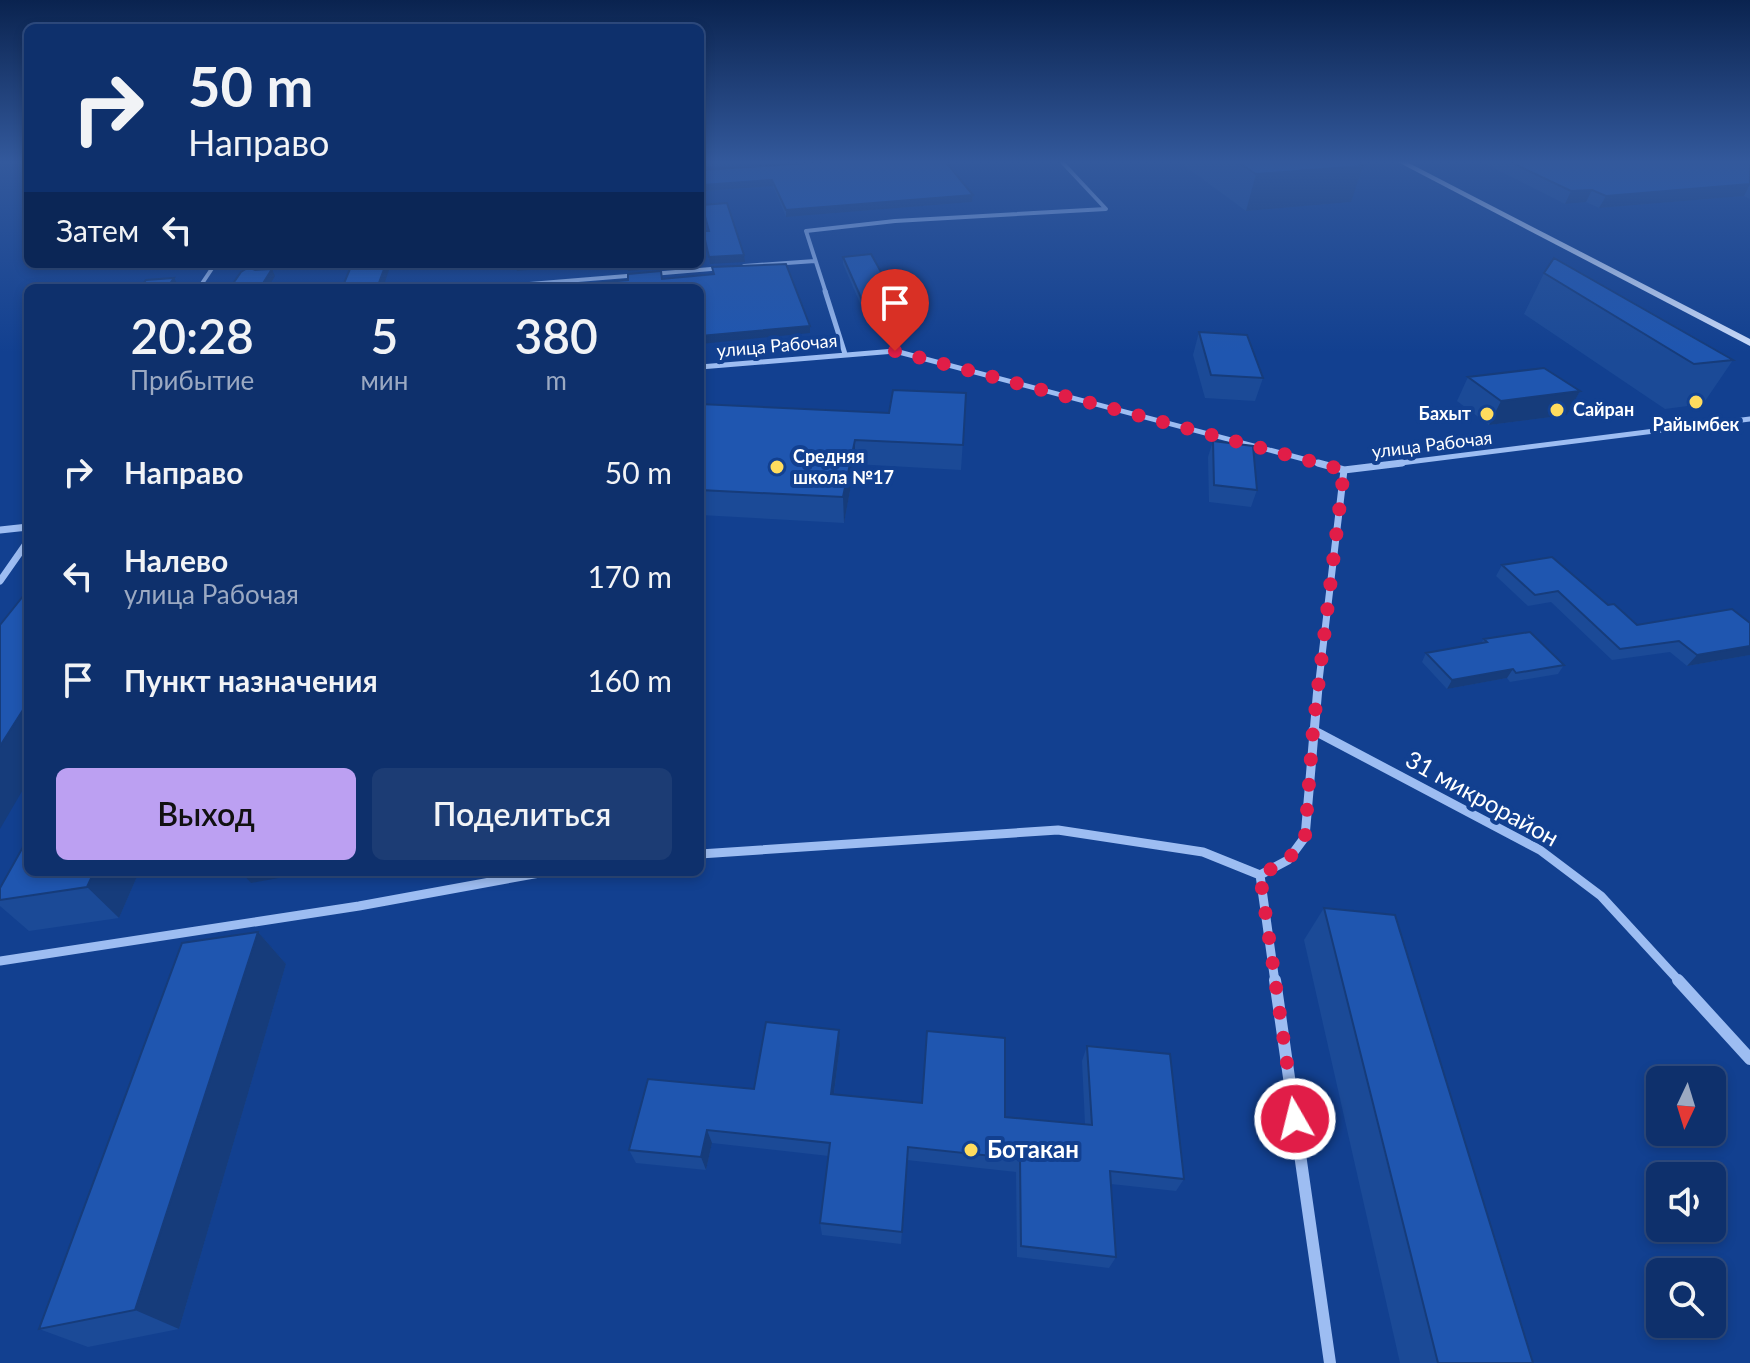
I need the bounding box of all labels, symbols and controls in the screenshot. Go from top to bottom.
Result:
text: 50 m [188,52,313,119]
icon: right [56,56,160,160]
text: Направо [188,120,329,164]
icon: left [155,208,199,252]
text: Затем [56,212,139,248]
pin [861,269,929,351]
icon: arrive [873,281,917,325]
text: 20:28 [130,307,254,364]
text: 5 [370,307,398,364]
text: 380 [514,307,598,364]
street label: улица Рабочая [716,329,838,361]
text: Прибытие [130,364,254,396]
text: мин [360,364,408,396]
text: m [545,364,567,396]
marker: Райымбек [1687,393,1705,411]
place label: Сайран [1573,398,1634,420]
marker: Сайран [1548,401,1566,419]
place label: Бахыт [1419,402,1472,424]
marker: Бахыт [1478,405,1496,423]
place label: Райымбек [1653,413,1740,435]
street label: улица Рабочая [1370,426,1493,462]
place label: Средняя школа №17 [793,445,894,488]
icon: right [56,450,100,494]
text: Направо [124,454,244,490]
text: 50 m [605,454,672,490]
marker: Средняя школа №17 [768,458,786,476]
text: Налево [124,542,228,578]
icon: left [56,554,100,598]
text: 170 m [587,558,672,594]
text: улица Рабочая [124,578,299,610]
icon: arrive [56,658,100,702]
text: Пункт назначения [124,662,378,698]
text: 160 m [587,662,672,698]
street label: 31 микрорайон [1401,744,1564,852]
button: Выход [56,768,356,860]
button: Поделиться [372,768,672,860]
north arrow [1646,1066,1726,1146]
map controls [1646,1066,1726,1338]
position arrow [1253,1077,1337,1161]
place label: Ботакан [987,1134,1079,1163]
marker: Ботакан [962,1141,980,1159]
button: sound [1646,1162,1726,1242]
button: search [1646,1258,1726,1338]

